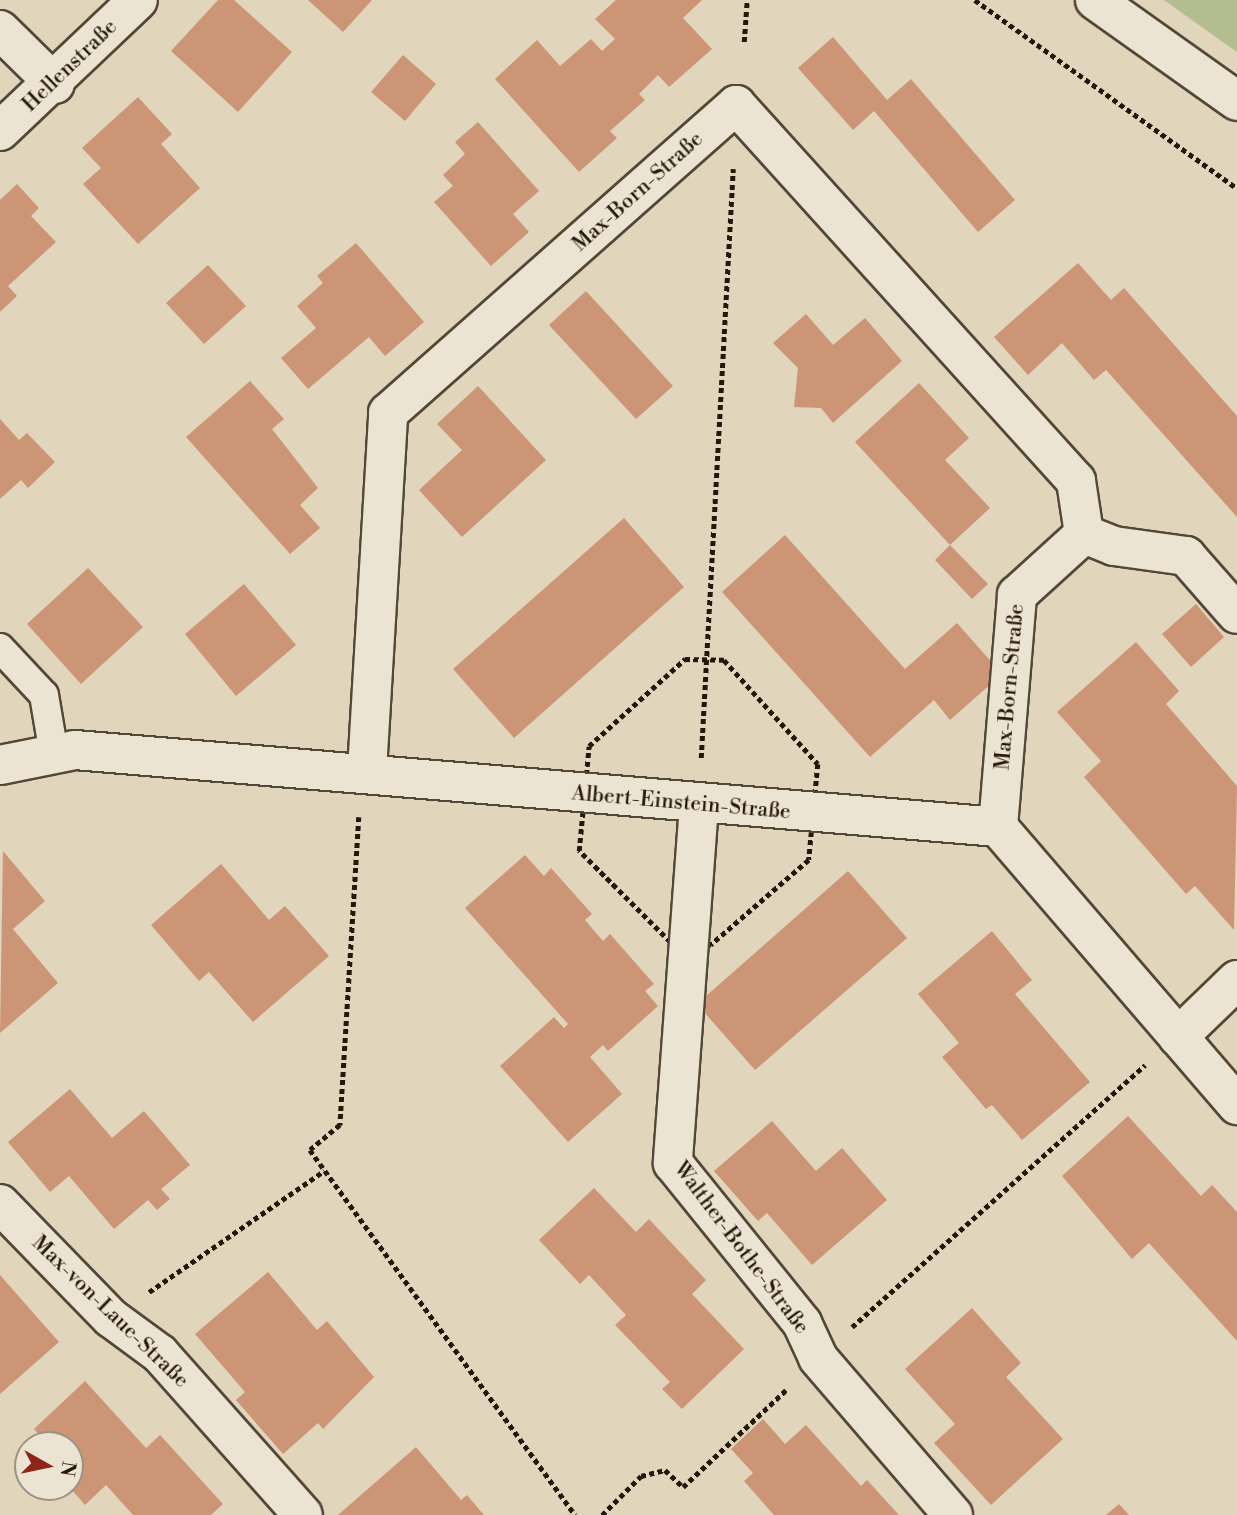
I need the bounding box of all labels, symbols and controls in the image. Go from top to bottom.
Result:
street label: Hellenstraße [17,15,123,117]
street label: Max-Born-Straße [568,127,708,257]
street label: Max-Born-Straße [990,603,1030,771]
street label: Albert-Einstein-Straße [571,781,791,825]
street label: Walther-Bothe-Straße [668,1157,814,1339]
street label: Max-von-Laue-Straße [26,1231,194,1393]
north arrow [14,1431,84,1501]
text: N [55,1460,81,1478]

